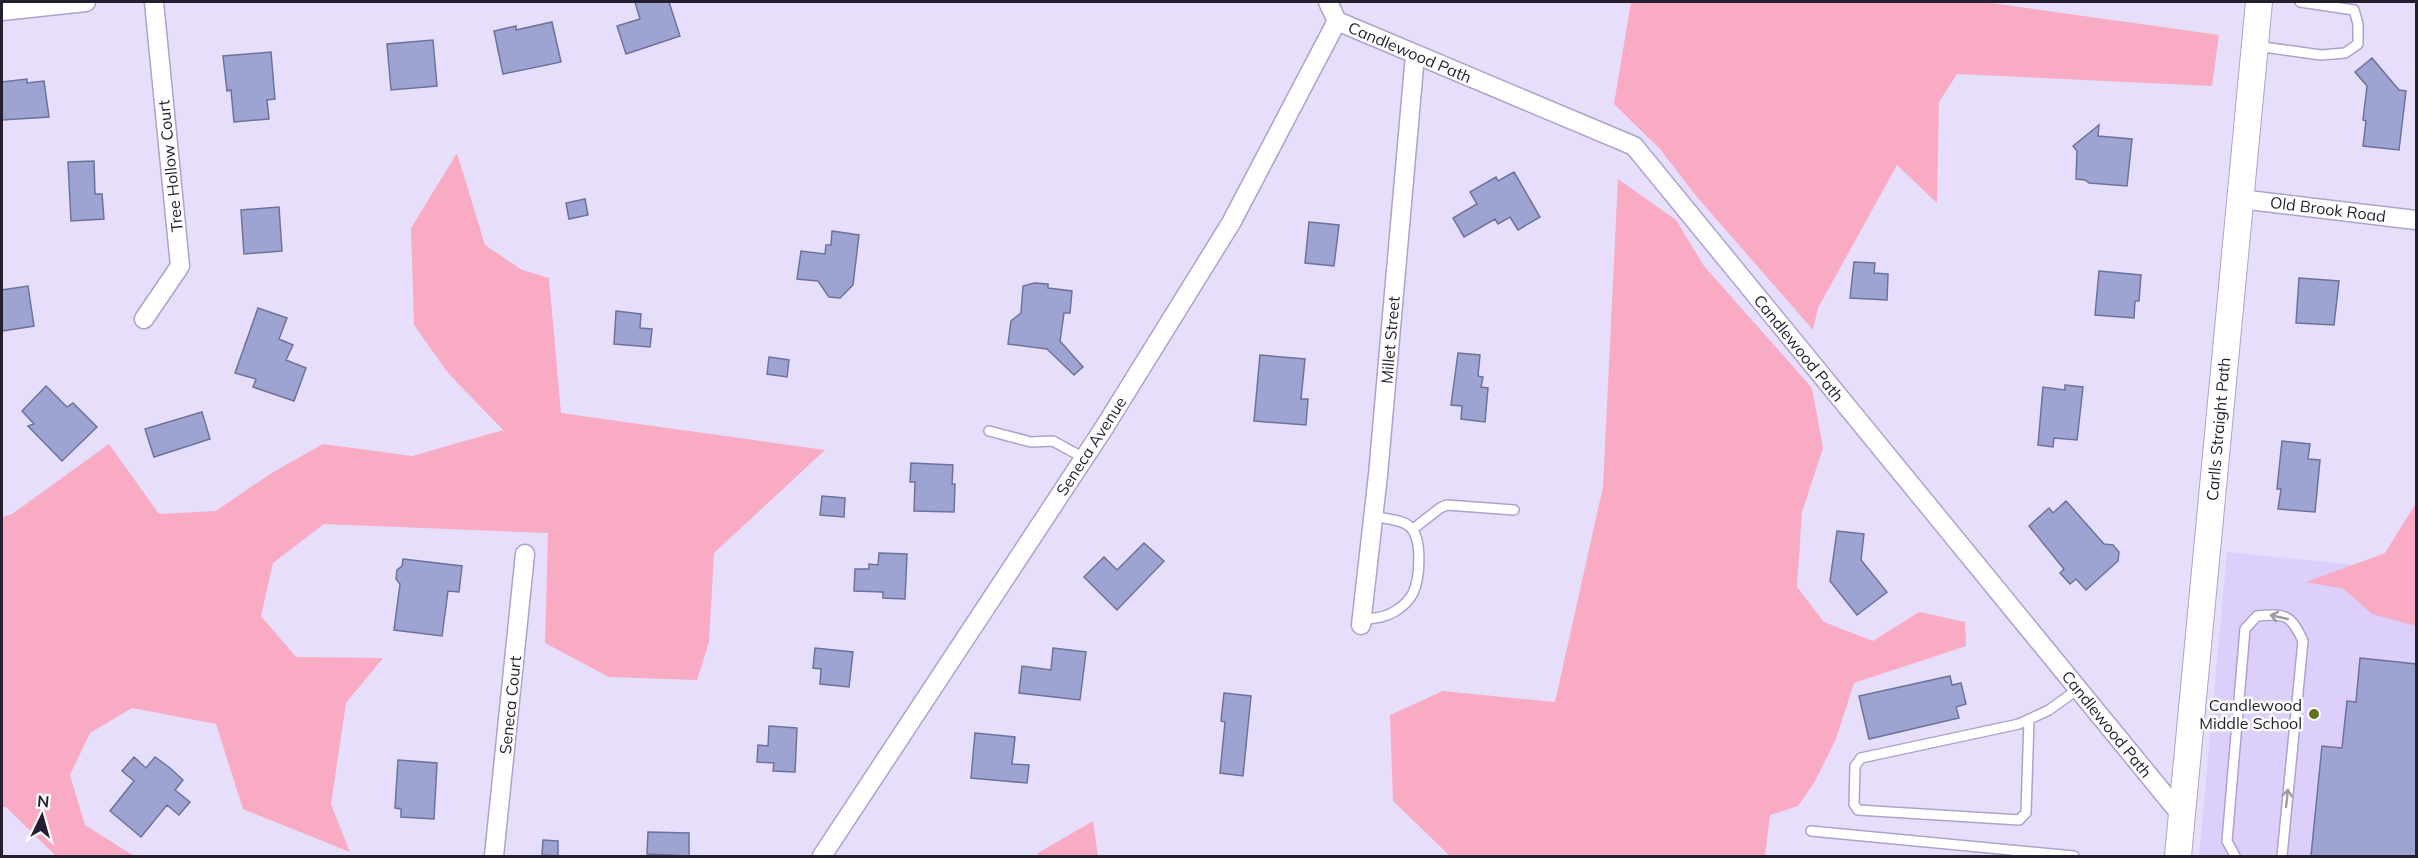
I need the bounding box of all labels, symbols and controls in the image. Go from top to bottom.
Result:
street label: Candlewood Path [1345,17,1475,87]
street label: Tree Hollow Court [153,99,187,233]
street label: Old Brook Road [2269,192,2387,226]
street label: Candlewood Path [1750,290,1848,406]
street label: Millet Street [1376,295,1404,385]
street label: Carlls Straight Path [2202,356,2234,502]
street label: Seneca Avenue [1052,393,1130,499]
one-way arrow [2270,611,2289,623]
street label: Seneca Court [495,654,525,755]
street label: Candlewood Path [2058,666,2156,782]
place label: Candlewood Middle School [2199,695,2302,733]
marker: Candlewood Middle School [2307,707,2321,721]
north arrow [12,786,72,846]
one-way arrow [2282,789,2293,809]
text: N [36,791,50,812]

